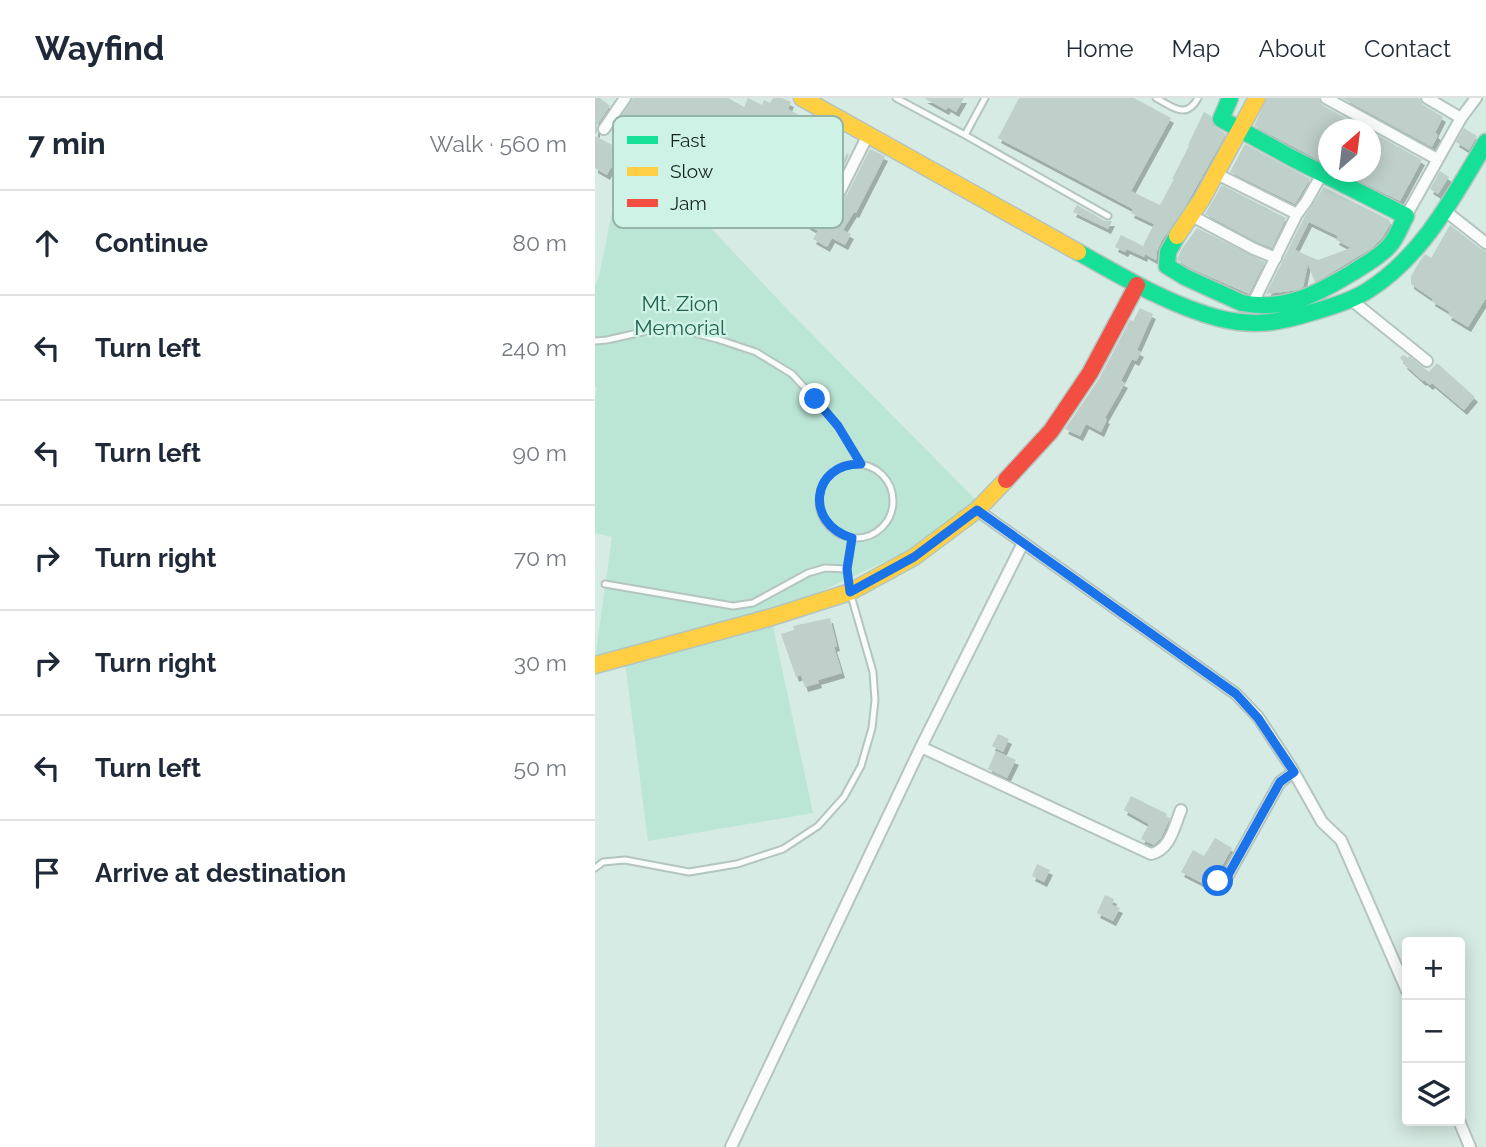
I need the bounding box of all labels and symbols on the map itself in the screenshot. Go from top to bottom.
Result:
legend [613,116,843,228]
north arrow [1318,119,1381,182]
text: Fast [670,129,706,151]
text: Slow [670,160,714,182]
text: Jam [670,192,707,214]
park label: Mt. Zion Memorial [634,291,726,340]
route end [799,383,830,414]
route start [1202,865,1233,896]

